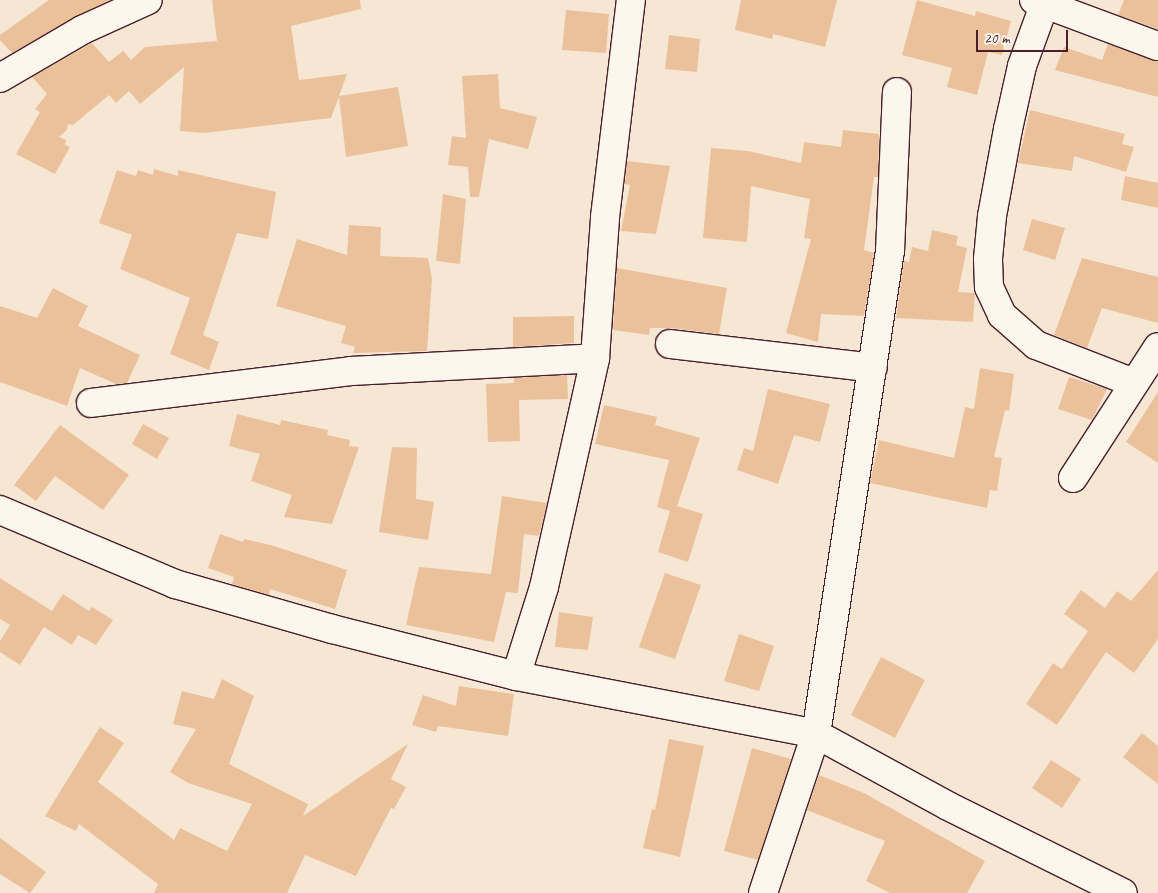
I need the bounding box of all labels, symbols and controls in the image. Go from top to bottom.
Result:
scale bar [978,20,1070,52]
text: 20 m [984,29,1010,48]

